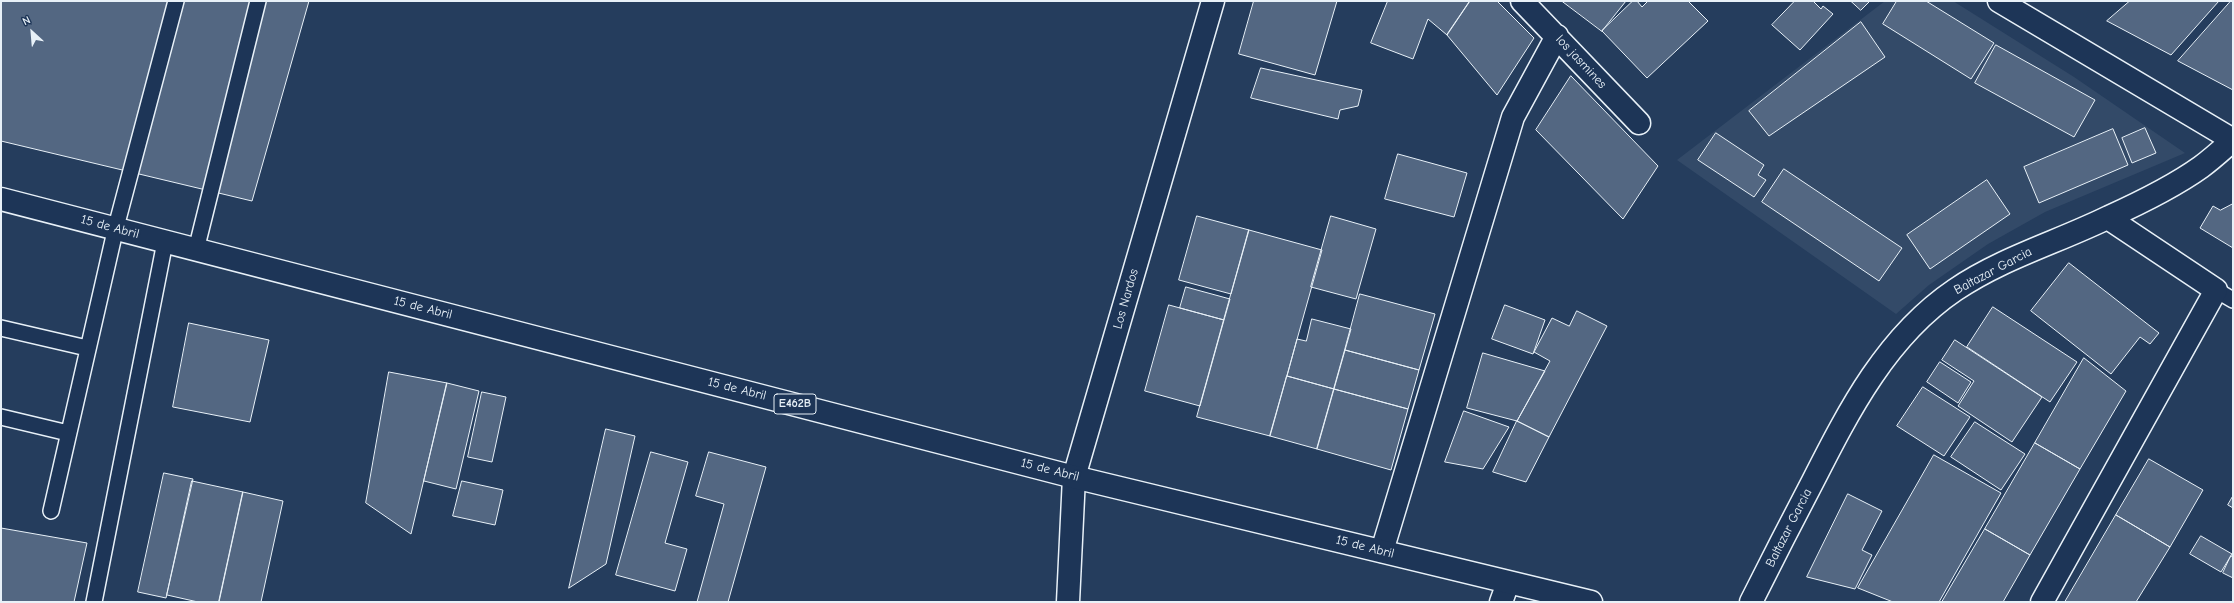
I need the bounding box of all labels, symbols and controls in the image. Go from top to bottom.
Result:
north arrow [12,12,52,52]
text: N [20,13,33,28]
street label: los jasmines [1552,32,1610,92]
street label: 15 de Abril [79,212,141,242]
street label: Baltazar Garcia [1951,244,2035,298]
street label: Los Nardos [1110,267,1142,331]
street label: 15 de Abril [392,293,454,323]
street label: 15 de Abril [706,374,768,404]
road number: E462B [774,394,816,414]
street label: 15 de Abril [1019,455,1081,485]
street label: Baltazar Garcia [1763,486,1815,570]
street label: 15 de Abril [1334,532,1396,562]

